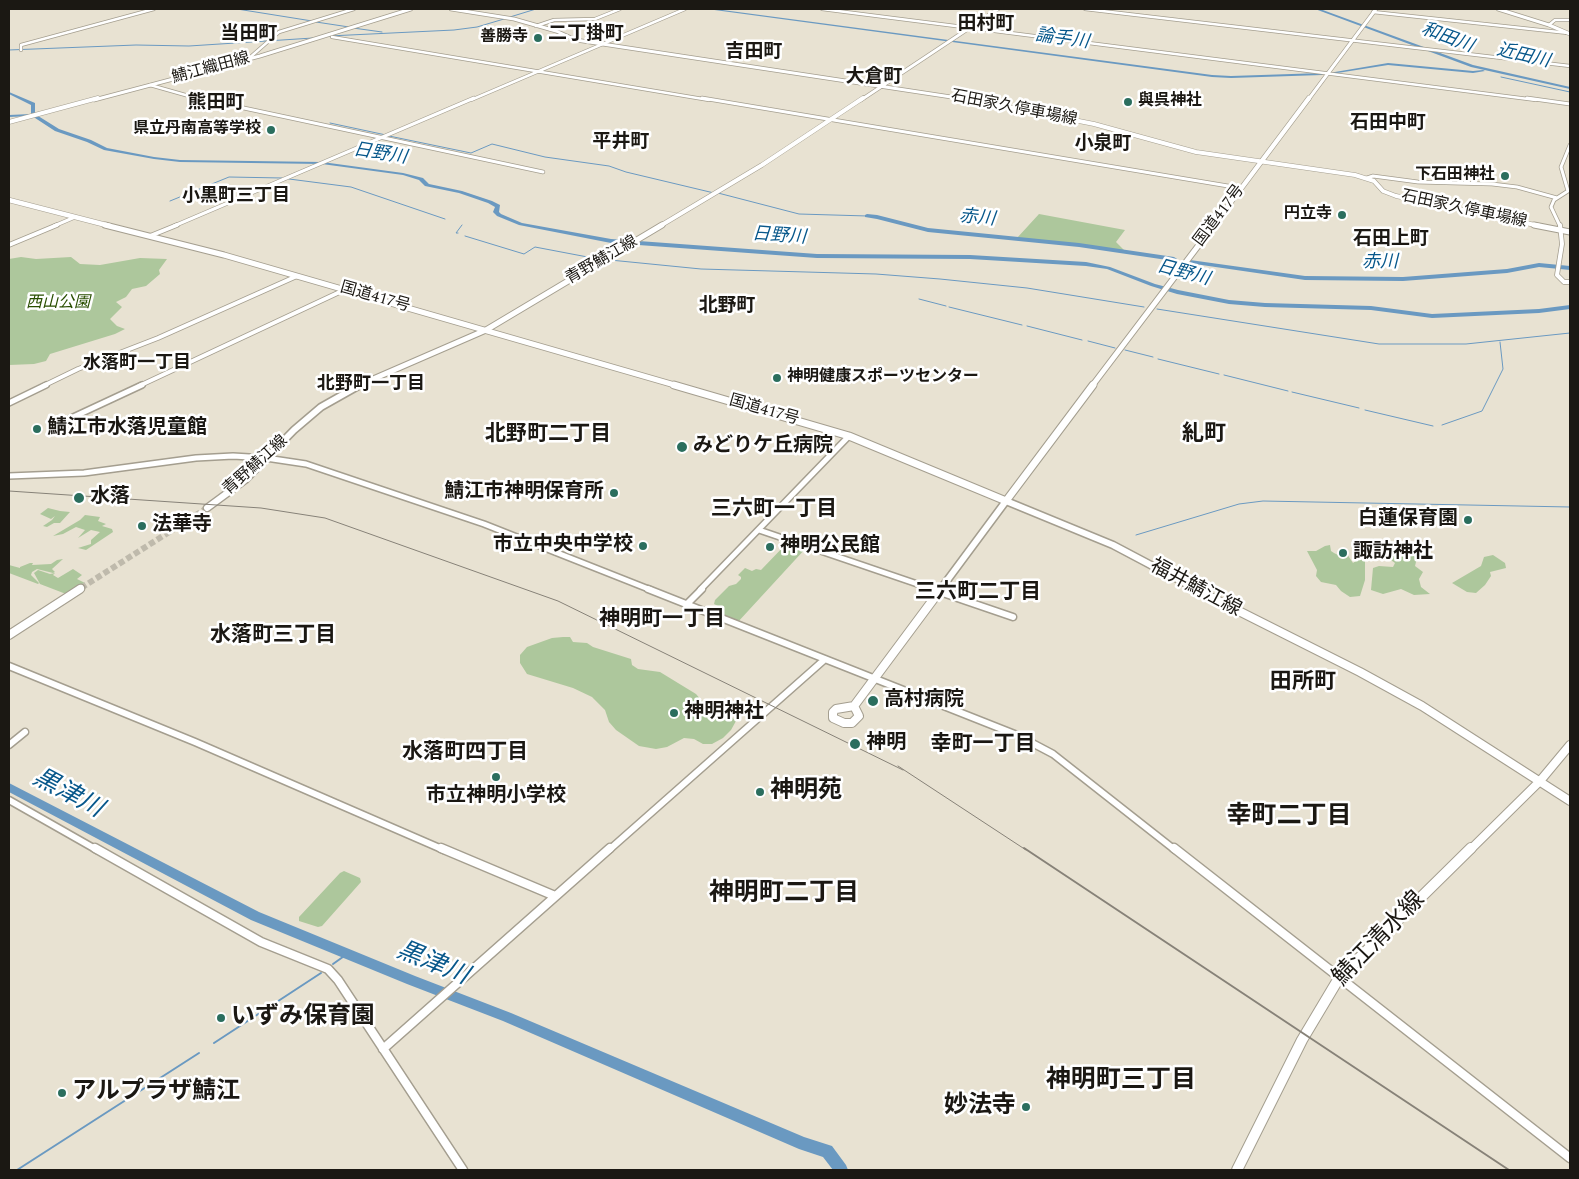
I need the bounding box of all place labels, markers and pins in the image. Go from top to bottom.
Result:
place label: 善勝寺 [480,28,528,48]
marker: 善勝寺 [532,32,544,44]
place label: 與呉神社 [1138,92,1202,112]
marker: 與呉神社 [1122,96,1134,108]
place label: 県立丹南高等学校 [133,120,261,140]
marker: 県立丹南高等学校 [265,124,277,136]
place label: 下石田神社 [1415,166,1495,186]
marker: 下石田神社 [1499,170,1511,182]
place label: 円立寺 [1284,205,1332,225]
marker: 円立寺 [1336,209,1348,221]
place label: 神明健康スポーツセンター [787,368,979,388]
marker: 神明健康スポーツセンター [771,372,783,384]
place label: 鯖江市水落児童館 [47,417,207,441]
marker: 鯖江市水落児童館 [31,423,43,435]
place label: みどりケ丘病院 [693,435,833,459]
marker: みどりケ丘病院 [675,440,689,454]
place label: 鯖江市神明保育所 [444,481,604,505]
place label: 水落 [90,486,130,510]
marker: 鯖江市神明保育所 [608,487,620,499]
marker: 水落 [72,491,86,505]
place label: 白蓮保育園 [1358,508,1458,532]
place label: 法華寺 [152,514,212,538]
marker: 白蓮保育園 [1462,514,1474,526]
marker: 法華寺 [136,520,148,532]
place label: 市立中央中学校 [493,534,633,558]
place label: 神明公民館 [780,535,880,559]
marker: 市立中央中学校 [637,540,649,552]
marker: 神明公民館 [764,541,776,553]
place label: 諏訪神社 [1353,541,1433,565]
marker: 諏訪神社 [1337,547,1349,559]
place label: 高村病院 [884,689,964,713]
marker: 高村病院 [866,694,880,708]
place label: 神明神社 [684,701,764,725]
marker: 神明神社 [668,707,680,719]
place label: 神明 [866,732,906,756]
marker: 神明 [848,737,862,751]
marker: 市立神明小学校 [490,771,502,783]
place label: 神明苑 [770,778,842,806]
place label: 市立神明小学校 [426,785,566,809]
marker: 神明苑 [754,786,766,798]
place label: いずみ保育園 [231,1004,375,1032]
marker: いずみ保育園 [215,1012,227,1024]
place label: アルプラザ鯖江 [72,1079,240,1107]
marker: アルプラザ鯖江 [56,1087,68,1099]
place label: 妙法寺 [944,1093,1016,1121]
marker: 妙法寺 [1020,1101,1032,1113]

